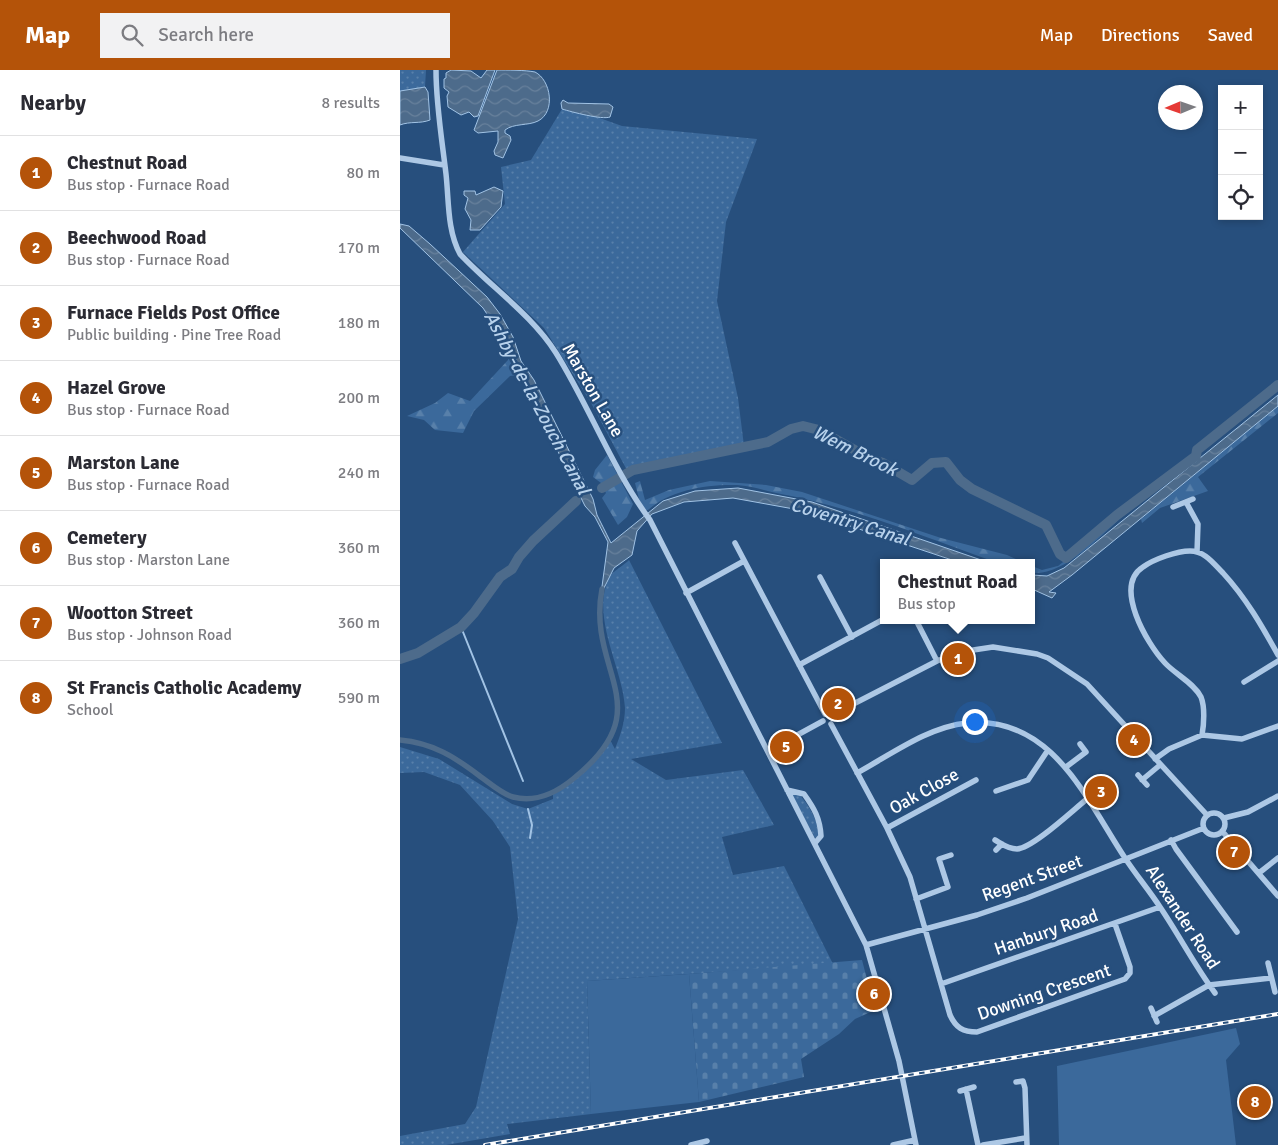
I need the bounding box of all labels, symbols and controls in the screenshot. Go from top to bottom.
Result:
search box [100,13,450,58]
text: Map [25,20,70,50]
icon: search [118,21,146,49]
text: Search here [158,23,254,47]
text: Map [1040,24,1073,46]
text: Directions [1101,24,1180,46]
text: Saved [1208,24,1253,46]
north arrow [1158,85,1203,130]
map controls [1218,85,1263,220]
button: + [1218,85,1263,130]
text: Nearby [20,90,86,116]
text: 8 results [321,93,380,113]
button: − [1218,130,1263,175]
text: Chestnut Road [67,151,187,175]
text: 1 [32,163,40,183]
text: 80 m [346,163,380,183]
text: Bus stop · Furnace Road [67,175,230,195]
button: locate [1218,175,1263,220]
text: Beechwood Road [67,226,206,250]
text: 2 [32,238,40,258]
text: 170 m [338,238,380,258]
text: Bus stop · Furnace Road [67,250,230,270]
text: Furnace Fields Post Office [67,301,280,325]
water label: Ashby-de-la-Zouch Canal [478,307,596,500]
text: 3 [32,313,40,333]
text: 180 m [338,313,380,333]
text: Public building · Pine Tree Road [67,325,281,345]
street label: Marston Lane [557,339,629,441]
text: Hazel Grove [67,376,166,400]
text: 4 [32,388,40,408]
text: 200 m [338,388,380,408]
text: Bus stop · Furnace Road [67,400,230,420]
water label: Wem Brook [809,420,903,482]
text: Marston Lane [67,451,180,475]
text: 5 [32,463,40,483]
text: 240 m [338,463,380,483]
text: Bus stop · Furnace Road [67,475,230,495]
water label: Coventry Canal [788,493,914,552]
text: Cemetery [67,526,147,550]
text: 6 [32,538,40,558]
text: 360 m [338,538,380,558]
text: Bus stop · Marston Lane [67,550,230,570]
popup [880,559,1035,624]
text: Chestnut Road [897,570,1018,594]
text: Bus stop [897,594,956,614]
text: Wootton Street [67,601,193,625]
text: 7 [32,613,40,633]
text: 360 m [338,613,380,633]
text: Bus stop · Johnson Road [67,625,232,645]
pin: 1 [942,640,974,678]
text: St Francis Catholic Academy [67,676,301,700]
pin: 2 [822,685,854,723]
text: 8 [32,688,40,708]
text: 590 m [338,688,380,708]
text: School [67,700,113,720]
your location [962,709,988,735]
pin: 4 [1118,721,1150,759]
pin: 5 [770,728,802,766]
street label: Oak Close [885,763,963,819]
pin: 3 [1085,773,1117,811]
pin: 7 [1218,833,1250,871]
street label: Regent Street [979,850,1085,906]
street label: Alexander Road [1141,861,1225,973]
street label: Hanbury Road [991,904,1101,960]
street label: Downing Crescent [975,959,1113,1025]
pin: 6 [858,975,890,1013]
pin: 8 [1239,1083,1271,1121]

